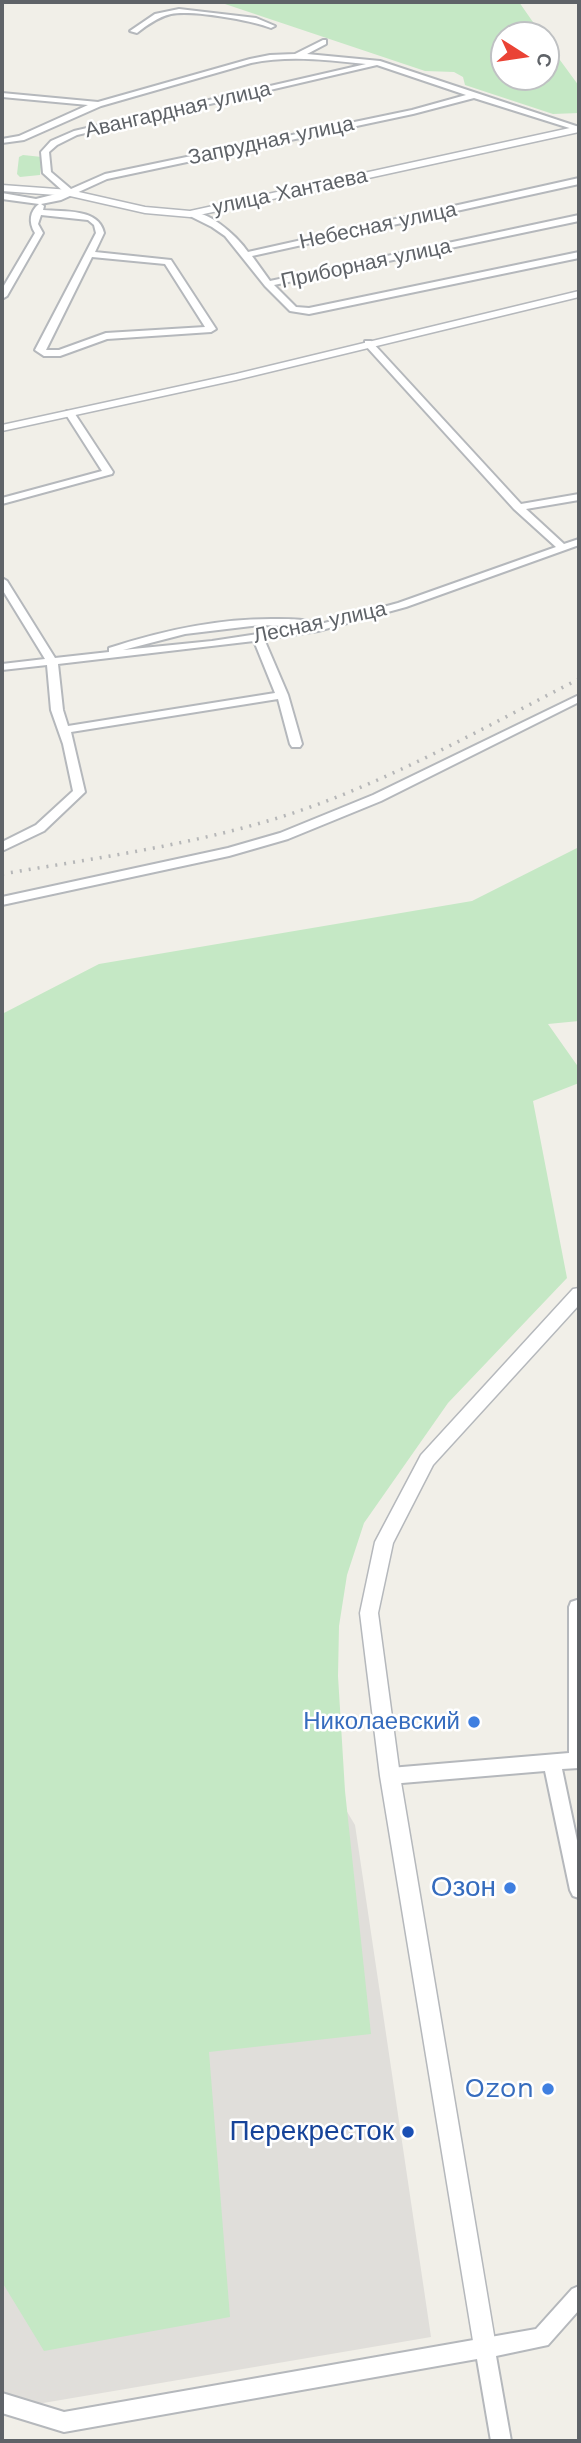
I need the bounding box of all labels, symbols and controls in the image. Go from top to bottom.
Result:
north arrow [490,21,560,91]
text: С [531,51,557,69]
street label: Авангардная улица [83,76,273,144]
street label: Запрудная улица [186,111,356,171]
street label: улица Хантаева [210,163,370,221]
street label: Небесная улица [297,197,459,255]
street label: Приборная улица [279,234,453,294]
street label: Лесная улица [251,597,389,649]
place label: Николаевский [303,1708,460,1736]
marker: Николаевский [466,1714,482,1730]
place label: Озон [431,1871,496,1905]
marker: Озон [502,1880,518,1896]
place label: Ozon [464,2072,534,2106]
marker: Ozon [540,2081,556,2097]
place label: Перекресток [229,2115,394,2149]
marker: Перекресток [400,2124,416,2140]

